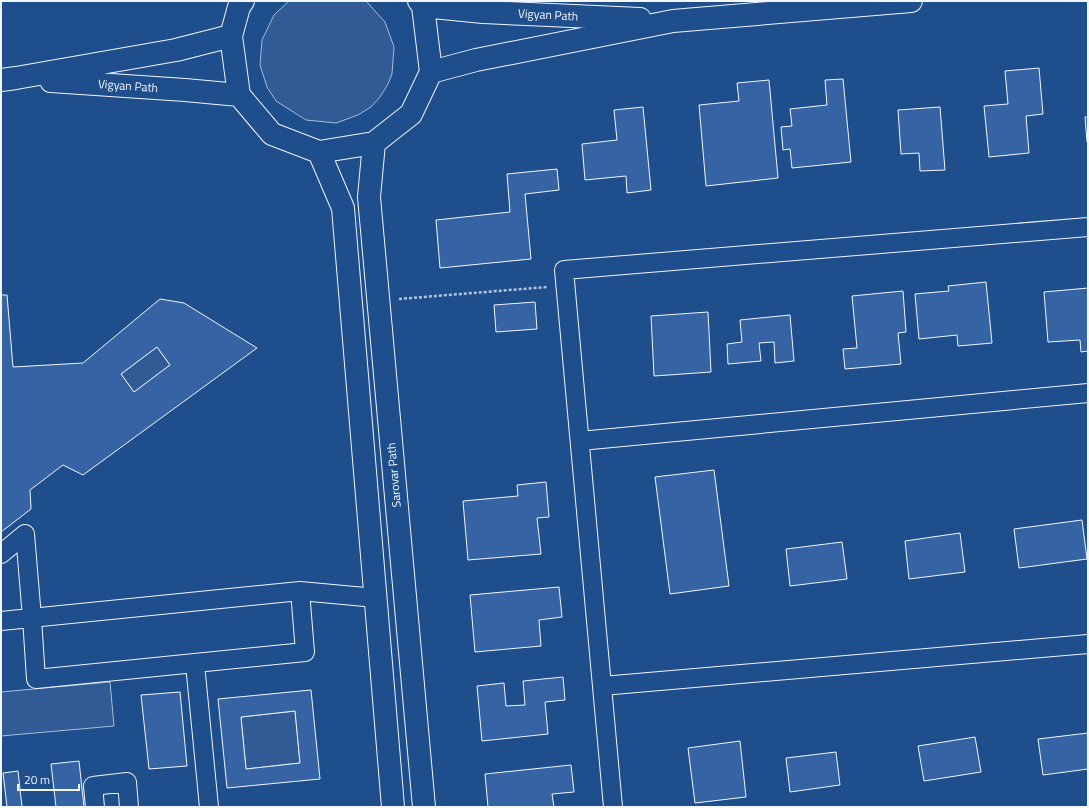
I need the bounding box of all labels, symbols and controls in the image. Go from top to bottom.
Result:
street label: Vigyan Path [517,3,579,26]
street label: Vigyan Path [97,74,159,97]
street label: Sarovar Path [381,442,406,508]
scale bar [18,766,79,792]
text: 20 m [24,770,50,789]

